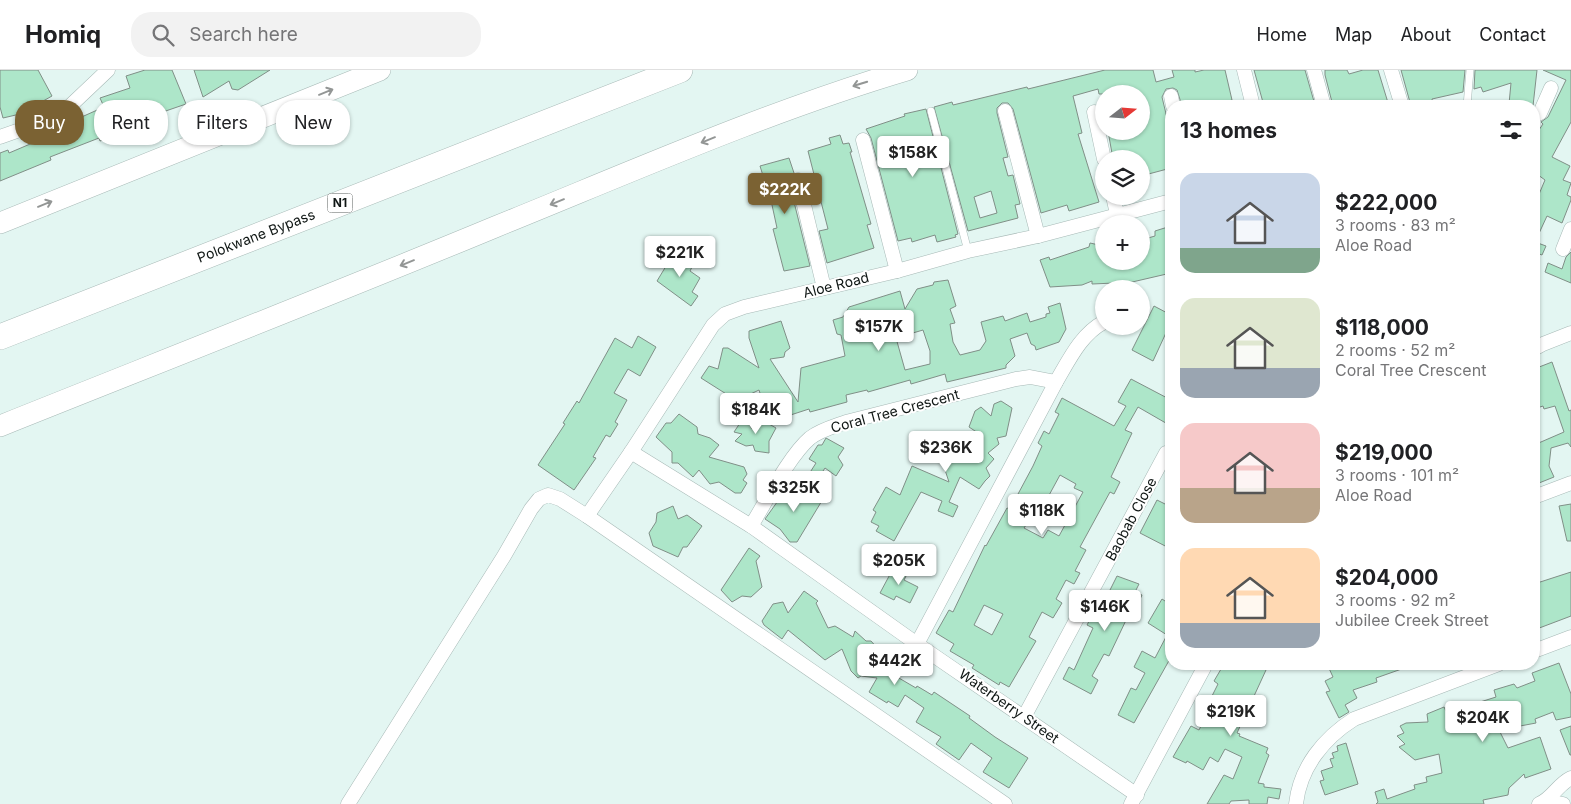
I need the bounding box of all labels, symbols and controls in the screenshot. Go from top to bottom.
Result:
search box [131,12,481,57]
text: Homiq [25,20,101,49]
icon: search [149,21,177,49]
text: Search here [189,23,298,46]
text: Home [1257,24,1307,45]
text: Map [1335,24,1372,45]
text: About [1400,24,1451,45]
text: Contact [1479,24,1546,45]
one-way arrow [853,79,869,89]
north arrow [1095,85,1150,140]
map controls [1095,85,1150,335]
one-way arrow [318,86,333,96]
chip: Buy [15,100,84,145]
chip: Rent [94,100,168,145]
chip: Filters [178,100,266,145]
chip: New [276,100,350,145]
icon: filters [1497,116,1525,144]
text: 13 homes [1180,118,1277,143]
one-way arrow [701,136,716,146]
pin: $158K [878,136,948,178]
text: $158K [888,142,938,162]
button: layers [1095,150,1150,205]
pin: $222K [750,172,820,215]
text: $222K [759,179,811,199]
text: $222,000 [1335,190,1437,215]
icon: home [1220,193,1280,253]
road number: N1 [328,194,352,212]
one-way arrow [550,197,565,207]
one-way arrow [37,199,52,209]
street label: Polokwane Bypass [195,205,317,266]
button: + [1095,215,1150,270]
text: 3 rooms · 83 m² [1335,215,1456,235]
text: Aloe Road [1335,235,1412,255]
pin: $221K [645,236,715,278]
text: $221K [655,242,705,262]
one-way arrow [400,259,415,269]
street label: Aloe Road [801,268,871,301]
button: − [1095,280,1150,335]
pin: $157K [844,310,914,352]
text: $118,000 [1335,315,1429,340]
text: $157K [855,316,903,336]
icon: home [1220,318,1280,378]
text: 2 rooms · 52 m² [1335,340,1455,360]
text: Coral Tree Crescent [1335,360,1486,380]
street label: Coral Tree Crescent [829,385,961,436]
pin: $184K [721,392,791,435]
text: $184K [731,399,781,419]
pin: $236K [911,430,981,473]
text: $236K [920,437,972,457]
text: $219,000 [1335,440,1433,465]
icon: home [1220,443,1280,503]
text: 3 rooms · 101 m² [1335,465,1459,485]
pin: $325K [759,470,829,513]
street label: Baobab Close [1101,474,1160,563]
text: $325K [768,477,820,497]
text: Aloe Road [1335,485,1412,505]
pin: $118K [1007,494,1077,536]
text: $118K [1019,500,1065,520]
pin: $205K [864,544,934,586]
text: $205K [872,550,926,570]
text: $204,000 [1335,565,1439,590]
icon: home [1220,568,1280,628]
pin: $146K [1070,590,1140,632]
text: 3 rooms · 92 m² [1335,590,1456,610]
text: $146K [1080,596,1130,616]
text: Jubilee Creek Street [1335,610,1489,630]
pin: $442K [860,644,930,686]
text: $442K [868,650,922,670]
street label: Waterberry Street [956,665,1063,747]
pin: $219K [1196,694,1266,737]
pin: $204K [1448,700,1518,743]
text: $219K [1206,701,1256,721]
text: $204K [1456,707,1510,727]

